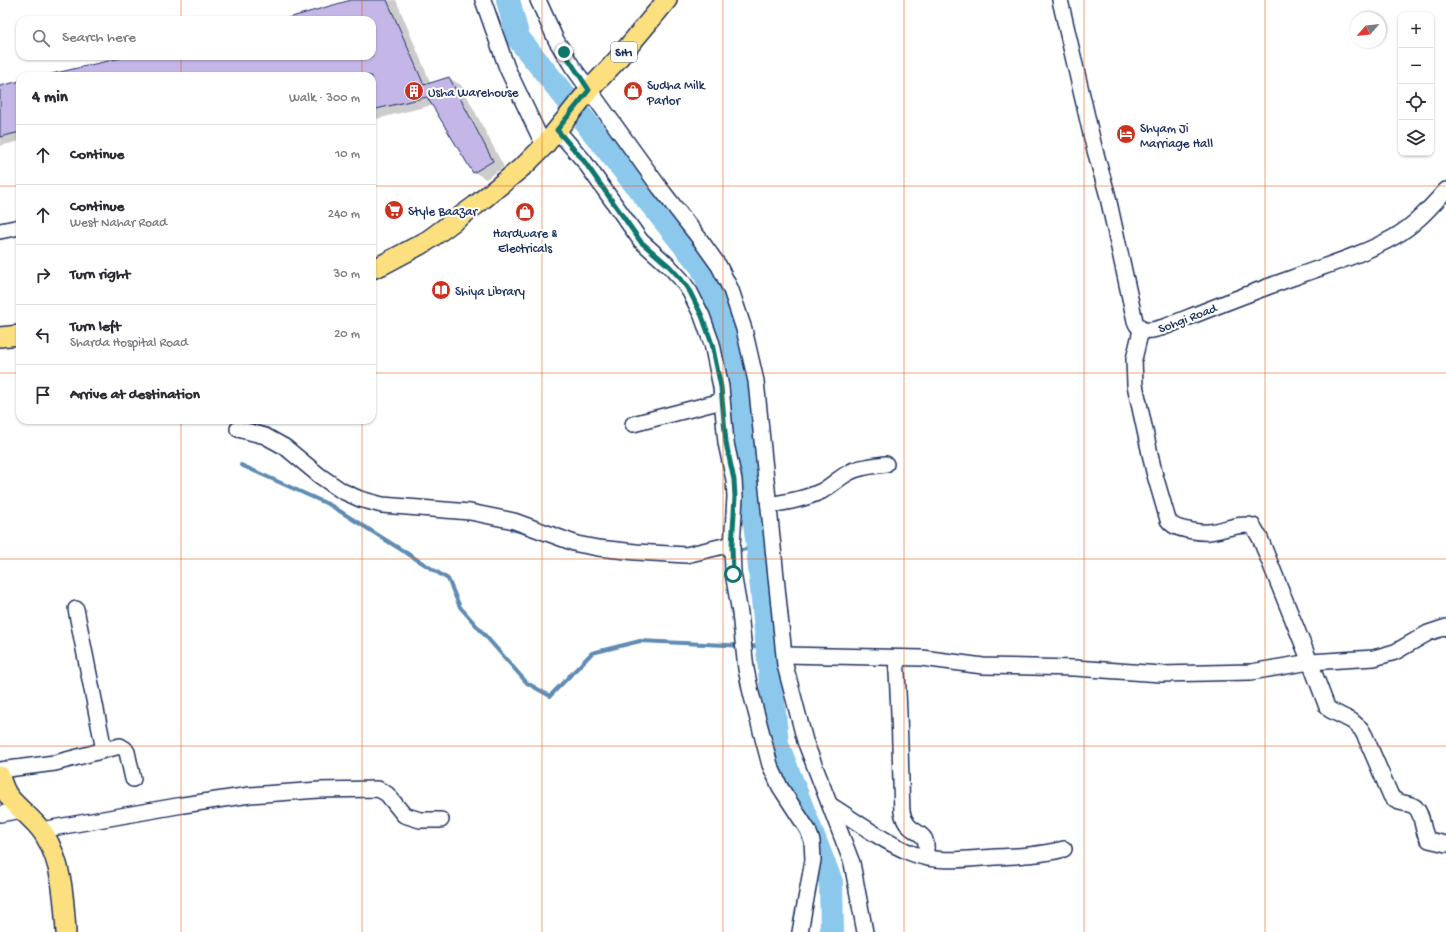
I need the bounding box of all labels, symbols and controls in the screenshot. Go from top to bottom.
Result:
north arrow [1350,12,1386,48]
map controls [1398,12,1434,156]
button: + [1398,12,1434,48]
search box [16,16,376,60]
icon: search [30,27,52,49]
text: Search here [62,29,136,47]
road number: SH1 [611,42,637,62]
route end [555,43,573,61]
button: − [1398,48,1434,84]
place label: Sudha Milk Parlor [646,79,706,109]
building icon: Usha Warehouse [403,80,425,102]
shop icon: Sudha Milk Parlor [622,80,644,102]
button: locate [1398,84,1434,120]
place label: Usha Warehouse [428,86,519,101]
text: 4 min [32,88,68,108]
text: Walk · 300 m [289,91,360,106]
button: layers [1398,120,1434,156]
place label: Shyam Ji Marriage Hall [1140,122,1213,152]
hotel icon: Shyam Ji Marriage Hall [1115,123,1137,145]
icon: ahead [32,144,54,166]
text: Continue [70,146,124,164]
text: 10 m [335,147,360,162]
text: Continue [70,198,124,216]
supermarket icon: Style Baazar [383,199,405,221]
shop icon: Hardware & Electricals [514,201,536,223]
icon: ahead [32,204,54,226]
place label: Style Baazar [408,205,478,220]
text: 240 m [328,207,360,222]
text: West Nahar Road [70,216,167,231]
place label: Hardware & Electricals [493,227,557,257]
icon: right [32,264,54,286]
text: Turn right [70,266,130,284]
text: 30 m [334,267,360,282]
library icon: Shiya Library [430,279,452,301]
place label: Shiya Library [455,285,525,300]
street label: Sohgi Road [1157,301,1221,337]
text: Turn left [70,318,121,336]
icon: left [32,324,54,346]
text: 20 m [334,327,360,342]
text: Sharda Hospital Road [70,336,188,351]
icon: arrive [32,384,54,406]
text: Arrive at destination [70,386,200,404]
route start [724,565,742,583]

